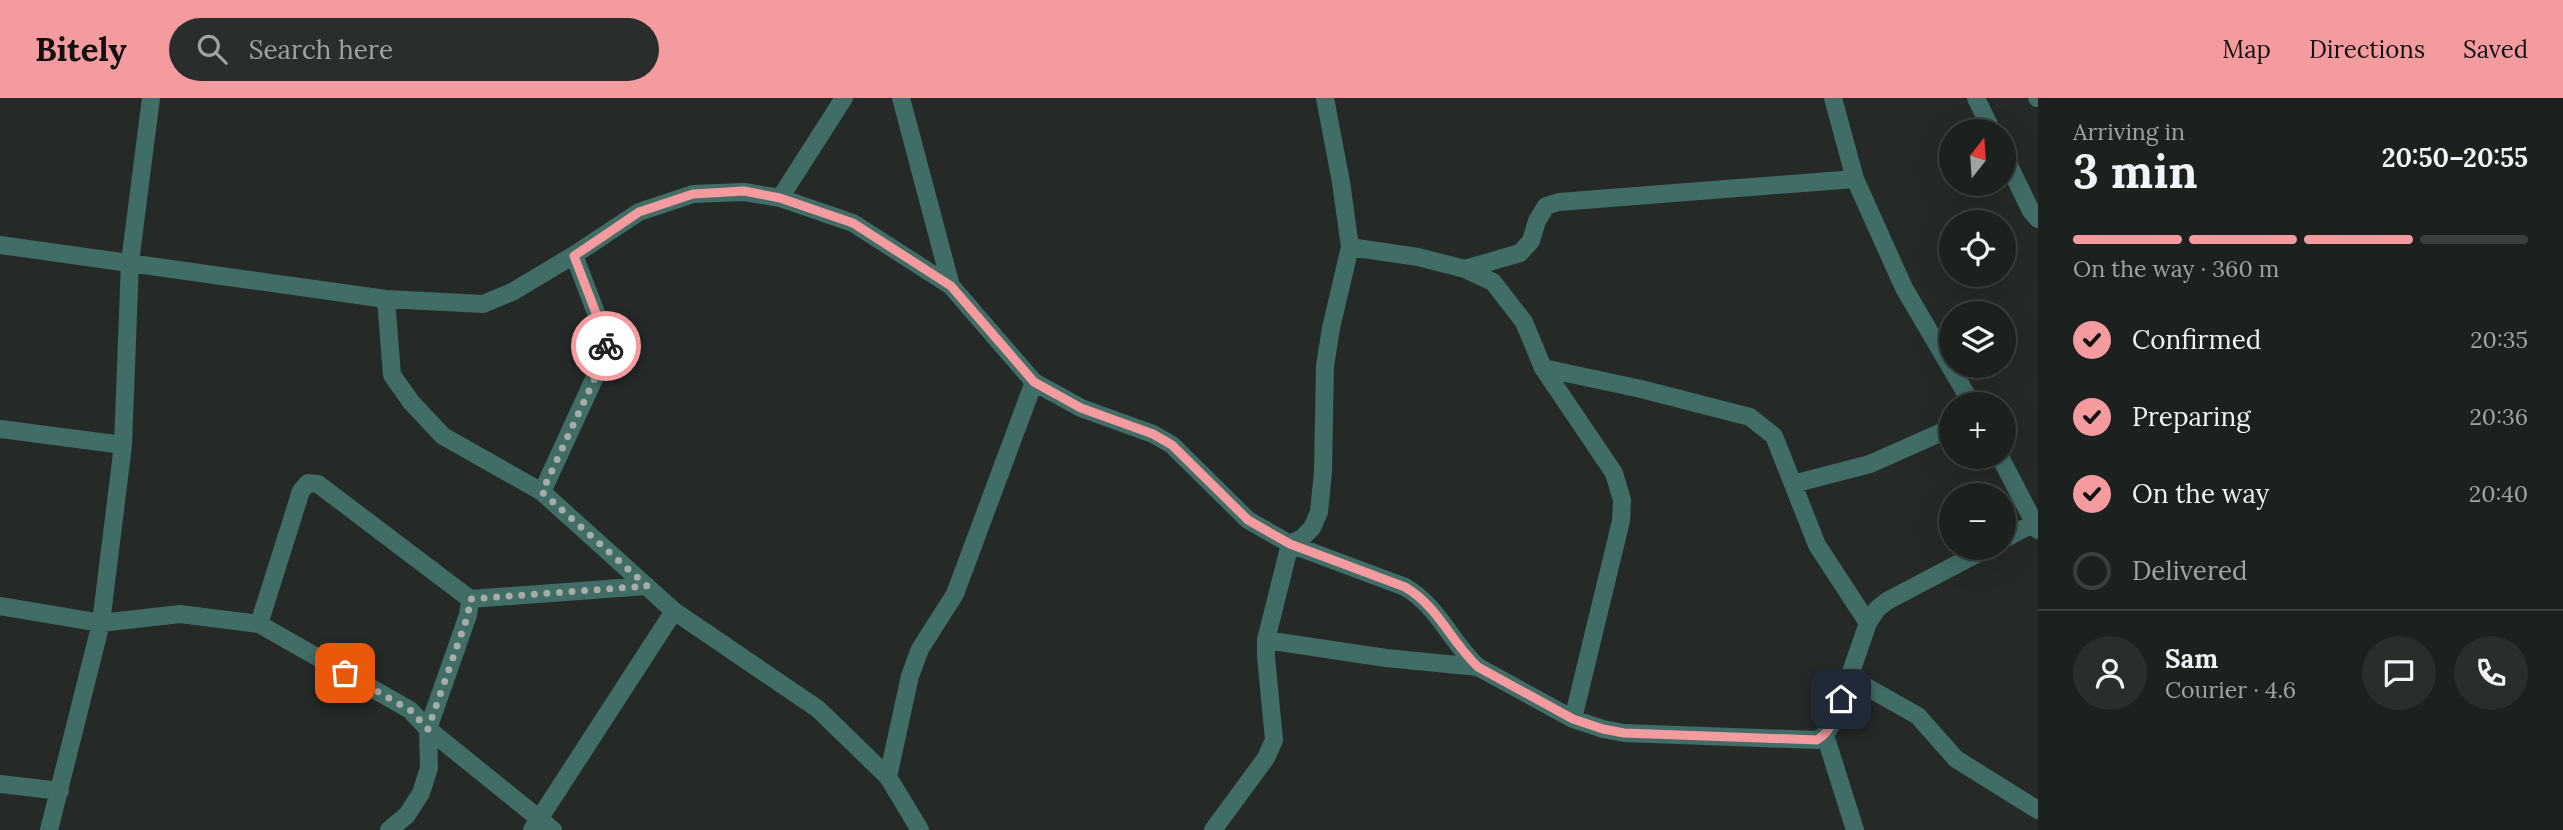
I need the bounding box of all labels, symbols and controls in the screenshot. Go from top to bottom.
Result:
search box [169,18,659,81]
text: Bitely [35,28,127,70]
icon: search [193,30,231,68]
text: Search here [249,33,393,66]
text: Map [2222,34,2271,65]
text: Directions [2309,34,2425,65]
text: Saved [2463,34,2528,65]
text: Arriving in [2073,117,2185,146]
north arrow [1939,119,2016,196]
map controls [1939,119,2016,560]
text: 20:50–20:55 [2382,141,2528,174]
text: 3 min [2073,142,2198,201]
button: locate [1939,210,2016,287]
text: On the way · 360 m [2073,254,2279,283]
button: layers [1939,301,2016,378]
courier [571,311,641,381]
icon: check [2073,321,2111,359]
text: Confirmed [2132,323,2261,356]
text: 20:35 [2470,325,2528,354]
icon: bike [587,327,625,365]
button: + [1939,392,2016,469]
icon: check [2073,398,2111,436]
text: Preparing [2132,400,2251,433]
text: 20:36 [2470,402,2528,431]
icon: check [2073,475,2111,513]
text: On the way [2132,477,2269,510]
text: 20:40 [2469,479,2528,508]
button: − [1939,483,2016,560]
text: Delivered [2132,554,2248,587]
button: person [2073,636,2147,710]
button: chat [2362,636,2436,710]
button: phone [2454,636,2528,710]
text: Sam [2165,642,2218,675]
pin [315,643,375,703]
icon: bag [326,654,364,692]
pin [1811,669,1871,729]
text: Courier · 4.6 [2165,675,2296,704]
icon: home [1822,680,1860,718]

